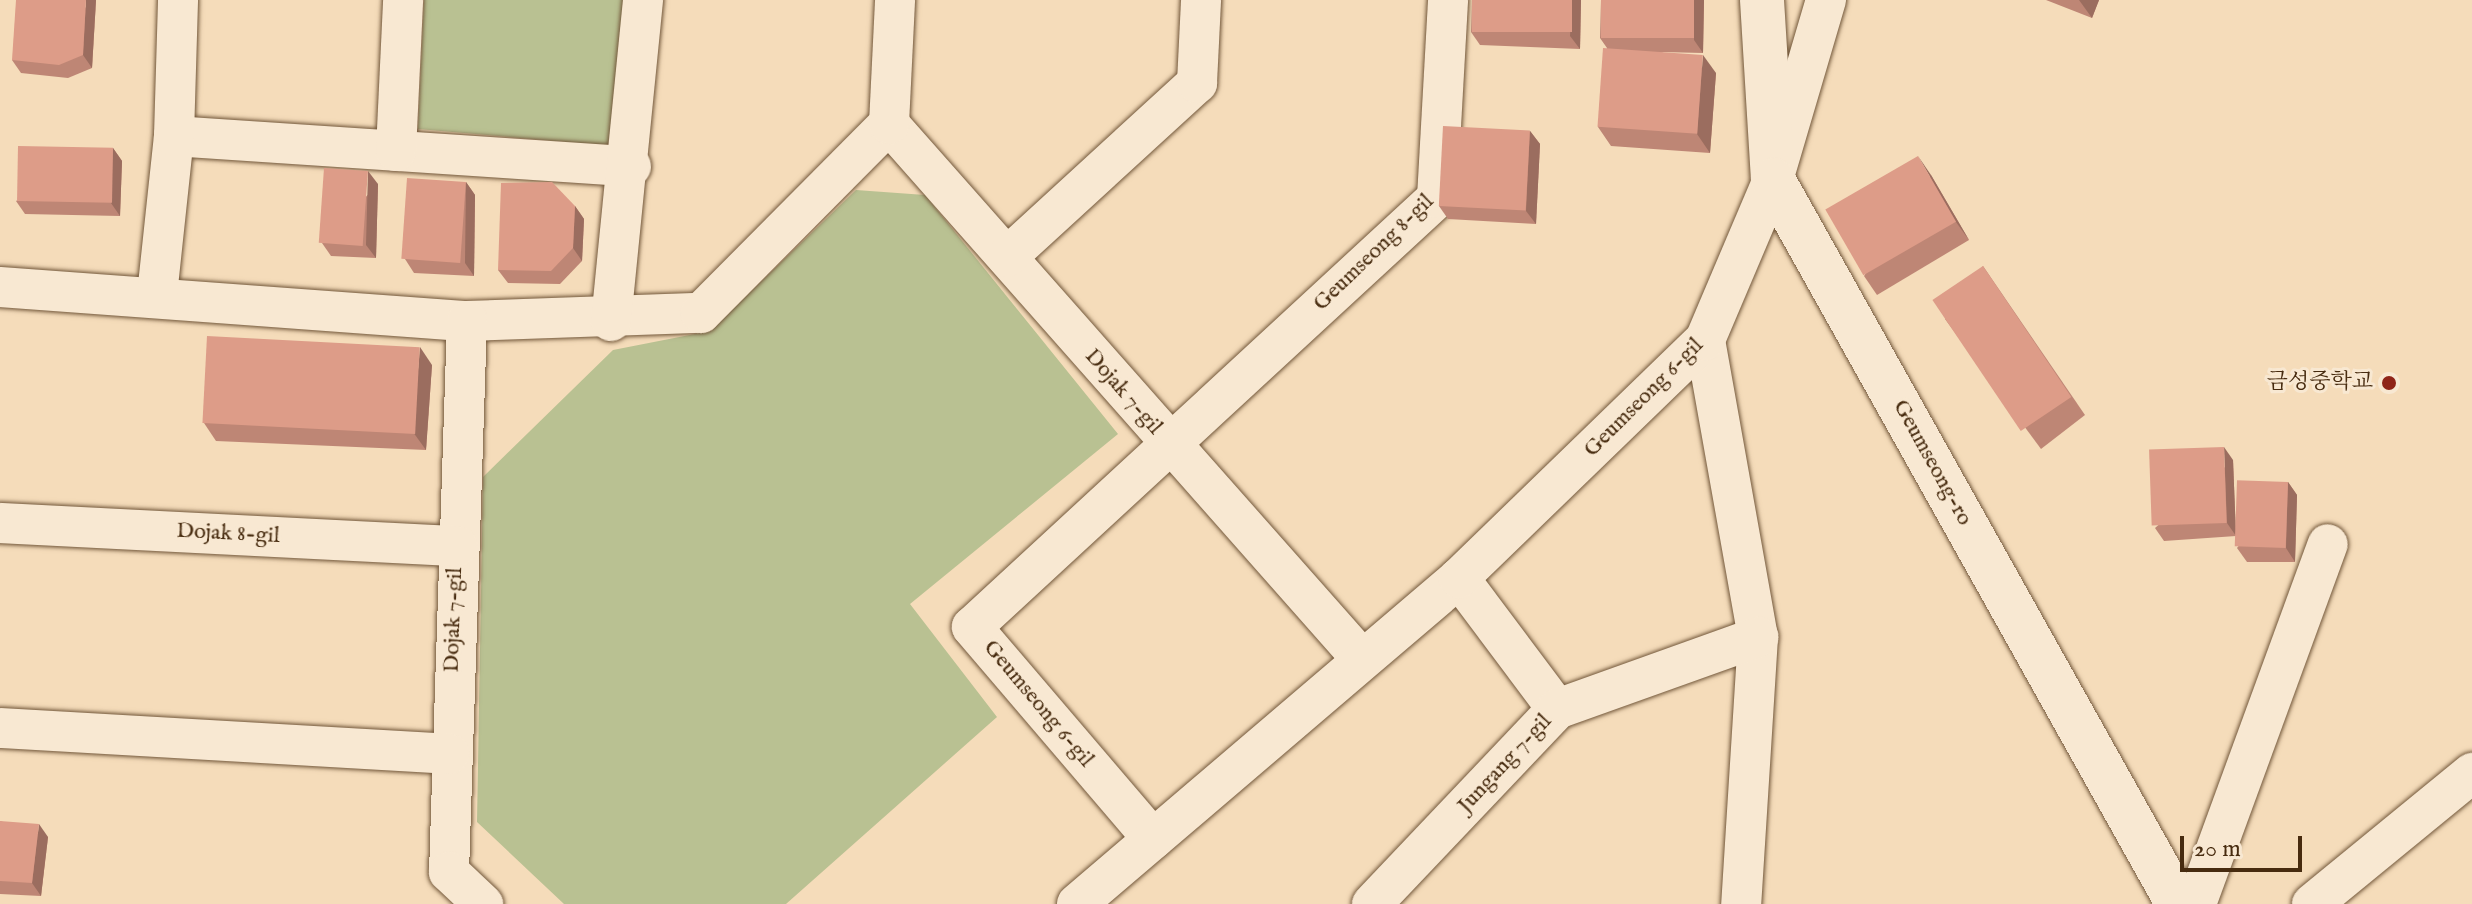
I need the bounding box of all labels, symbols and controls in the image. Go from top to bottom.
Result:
street label: Geumseong 8-gil [1308,189,1440,317]
street label: Geumseong 6-gil [1579,333,1709,463]
street label: Dojak 7-gil [1079,344,1167,440]
place label: 금성중학교 [2267,370,2373,396]
marker: 금성중학교 [2380,374,2398,392]
street label: Geumseong-ro [1887,396,1977,530]
street label: Dojak 8-gil [176,518,280,550]
street label: Dojak 7-gil [439,567,469,673]
street label: Geumseong 6-gil [977,635,1099,773]
street label: Jungang 7-gil [1452,709,1558,819]
scale bar [2184,820,2306,870]
text: 20 m [2194,834,2241,865]

